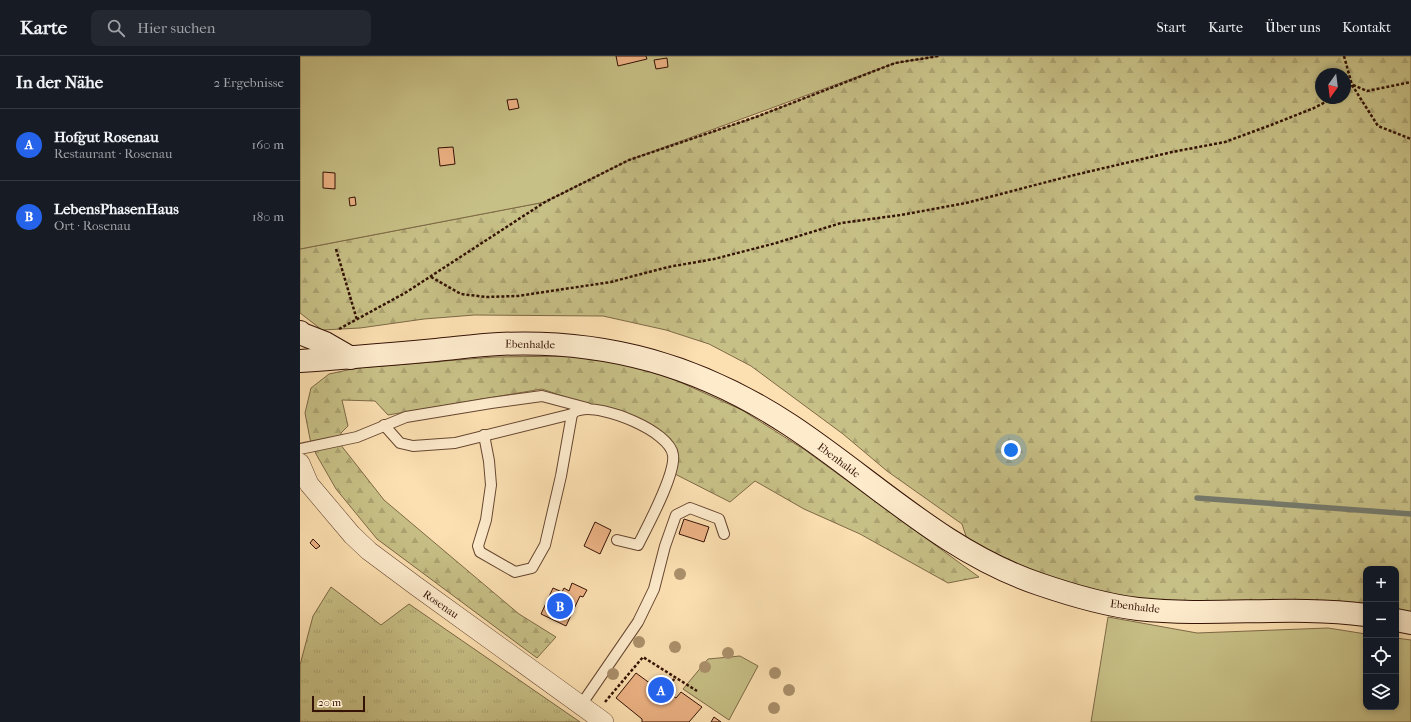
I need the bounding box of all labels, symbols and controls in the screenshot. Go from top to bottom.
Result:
search box [91,10,371,46]
text: Karte [20,17,67,39]
icon: search [105,17,127,39]
text: Hier suchen [137,19,215,37]
text: Start [1157,19,1186,36]
text: Karte [1208,19,1243,36]
text: Über uns [1265,19,1320,36]
text: Kontakt [1342,19,1391,36]
north arrow [1315,68,1351,104]
text: In der Nähe [16,72,103,92]
text: 2 Ergebnisse [214,75,284,90]
text: Hofgut Rosenau [54,128,159,146]
text: A [25,137,33,152]
text: 160 m [252,137,284,152]
text: Restaurant · Rosenau [54,146,172,161]
text: LebensPhasenHaus [54,200,179,218]
text: B [25,209,33,224]
text: 180 m [252,209,284,224]
text: Ort · Rosenau [54,218,131,233]
street label: Ebenhalde [505,338,556,351]
street label: Ebenhalde [815,440,863,481]
your location [1001,440,1021,460]
map controls [1363,566,1399,710]
button: + [1363,566,1399,602]
street label: Rosenau [420,587,462,622]
pin: B [547,591,573,621]
street label: Ebenhalde [1109,597,1161,616]
button: − [1363,602,1399,638]
button: locate [1363,638,1399,674]
button: layers [1363,674,1399,710]
pin: A [648,675,674,705]
scale bar [312,694,365,713]
text: 20 m [318,696,341,709]

